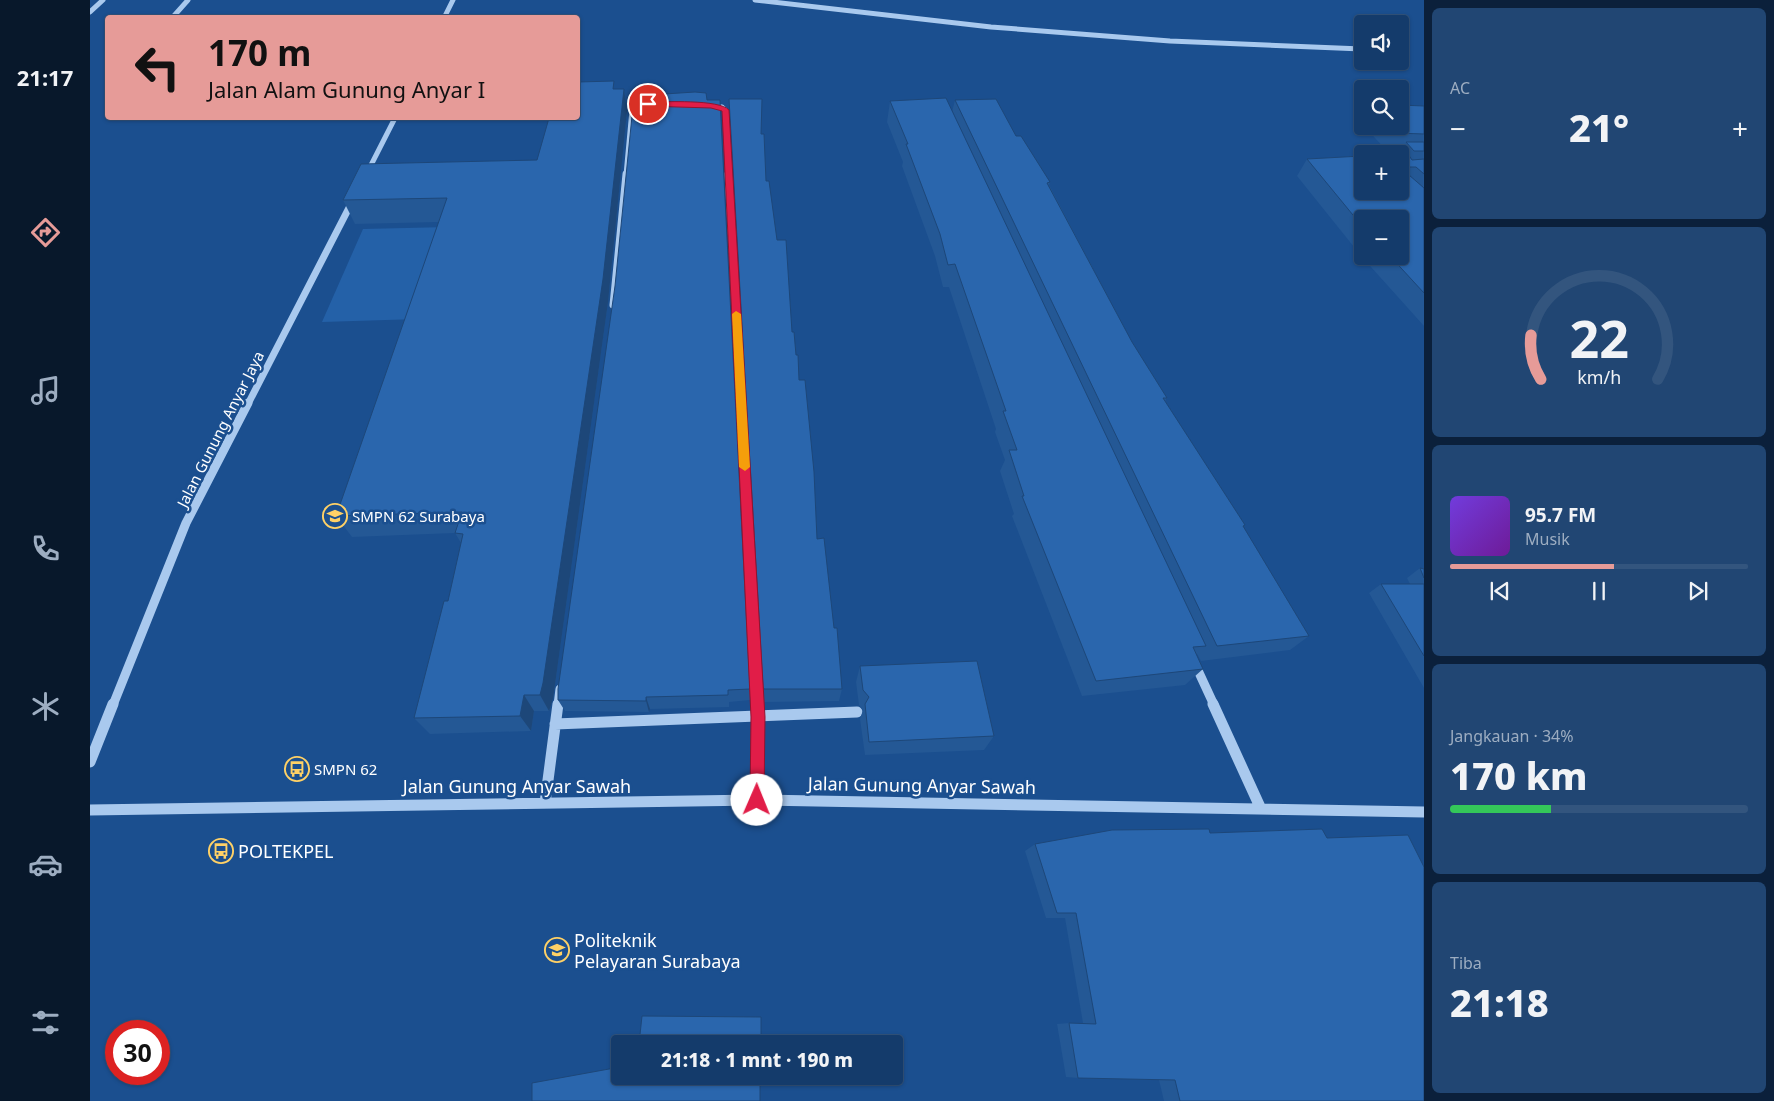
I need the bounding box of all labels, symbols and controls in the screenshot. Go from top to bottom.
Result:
map controls [1354,15,1409,265]
button: sound [1354,15,1409,70]
text: 170 m [208,29,311,76]
icon: left [125,35,190,100]
text: 21:17 [17,62,73,92]
text: Jalan Alam Gunung Anyar I [208,74,485,104]
text: AC [1450,77,1470,99]
button: search [1354,80,1409,135]
pin [627,83,669,125]
icon: arrive [634,90,662,118]
text: 21° [1569,101,1629,153]
text: − [1450,109,1466,147]
text: + [1732,109,1748,147]
button: + [1354,145,1409,200]
button: − [1354,210,1409,265]
icon: directions [28,215,63,250]
text: 22 [1569,302,1629,373]
street label: Jalan Gunung Anyar Jaya [171,348,268,512]
text: km/h [1577,365,1621,389]
icon: music [28,373,63,408]
text: 95.7 FM [1525,502,1596,528]
school or university icon: SMPN 62 Surabaya [322,503,348,529]
place label: SMPN 62 Surabaya [352,506,485,526]
text: Musik [1525,528,1570,550]
icon: phone [28,531,63,566]
icon: previous [1486,577,1514,605]
icon: pause [1585,577,1613,605]
icon: next [1684,577,1712,605]
icon: climate [28,689,63,724]
text: Jangkauan · 34% [1450,725,1574,747]
text: 170 km [1450,749,1588,801]
bus stop icon: SMPN 62 [284,756,310,782]
place label: SMPN 62 [314,759,377,779]
street label: Jalan Gunung Anyar Sawah [806,771,1036,799]
position arrow [730,773,782,825]
street label: Jalan Gunung Anyar Sawah [401,774,631,798]
bus stop icon: POLTEKPEL [208,838,234,864]
place label: POLTEKPEL [238,839,334,863]
icon: car [28,847,63,882]
place label: Politeknik Pelayaran Surabaya [574,928,741,973]
school or university icon: Politeknik Pelayaran Surabaya [544,937,570,963]
text: Tiba [1450,952,1482,974]
text: 21:18 [1450,976,1549,1028]
icon: filters [28,1005,63,1040]
speed limit sign: 30 [105,1020,170,1085]
text: 21:18 · 1 mnt · 190 m [661,1047,853,1073]

